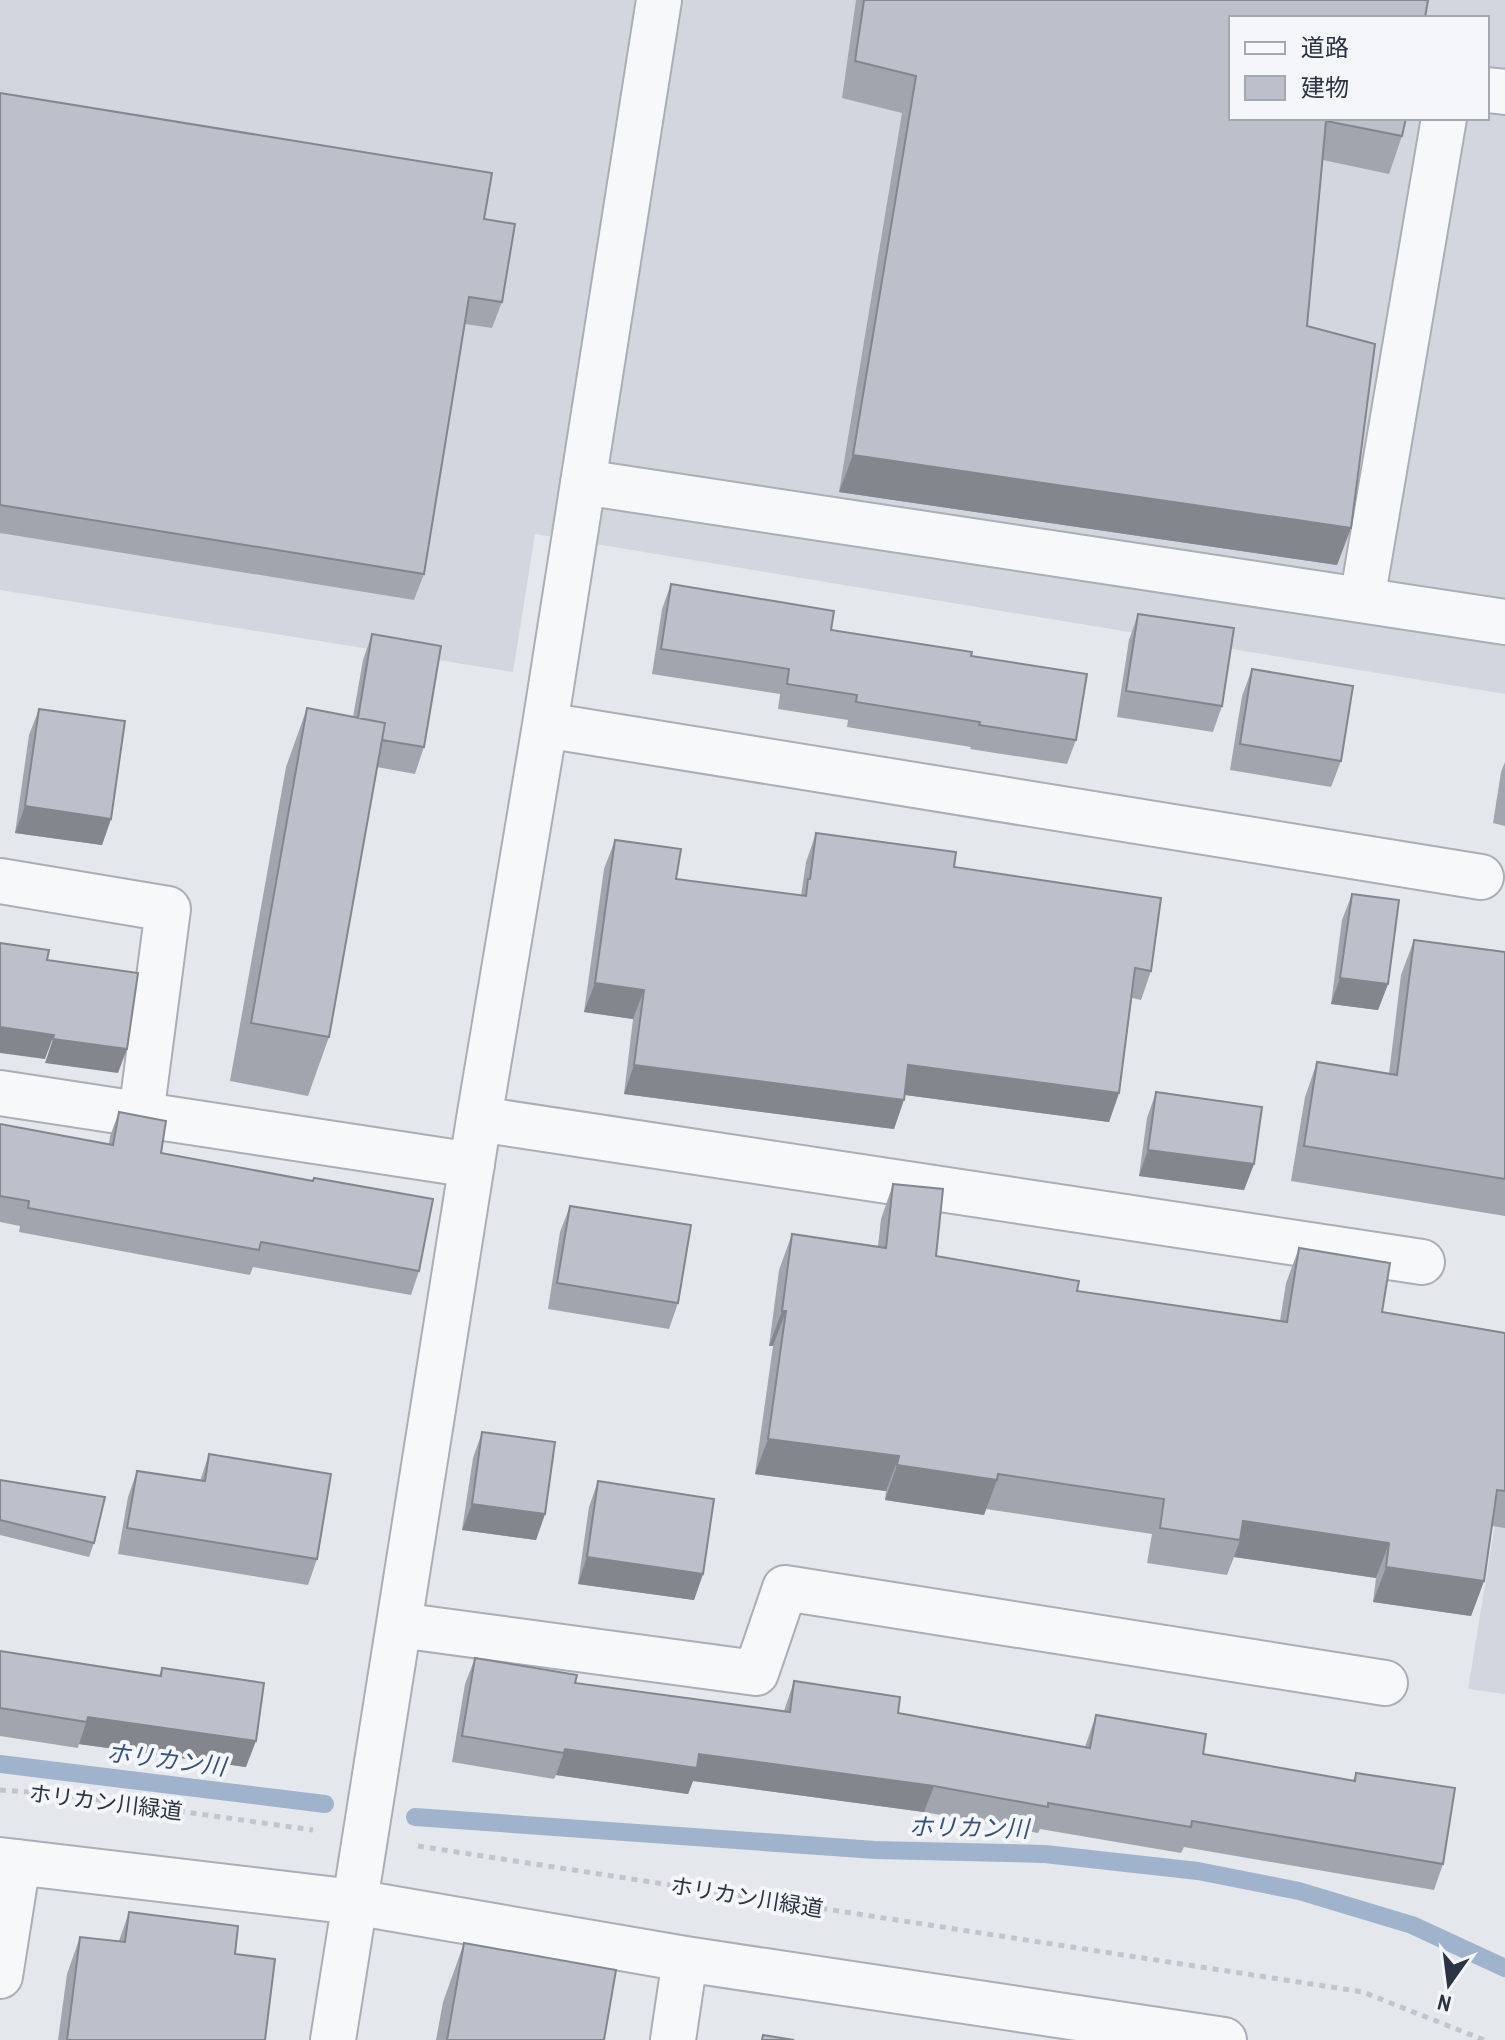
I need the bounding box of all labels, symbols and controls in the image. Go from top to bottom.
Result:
legend [1229,16,1489,120]
text: 道路 [1301,31,1349,63]
text: 建物 [1301,71,1349,103]
water label: ホリカン川 [105,1736,231,1783]
street label: ホリカン川緑道 [28,1778,184,1826]
water label: ホリカン川 [909,1810,1032,1844]
street label: ホリカン川緑道 [669,1870,825,1924]
north arrow [1409,1944,1489,2024]
text: N [1434,1987,1454,2020]

